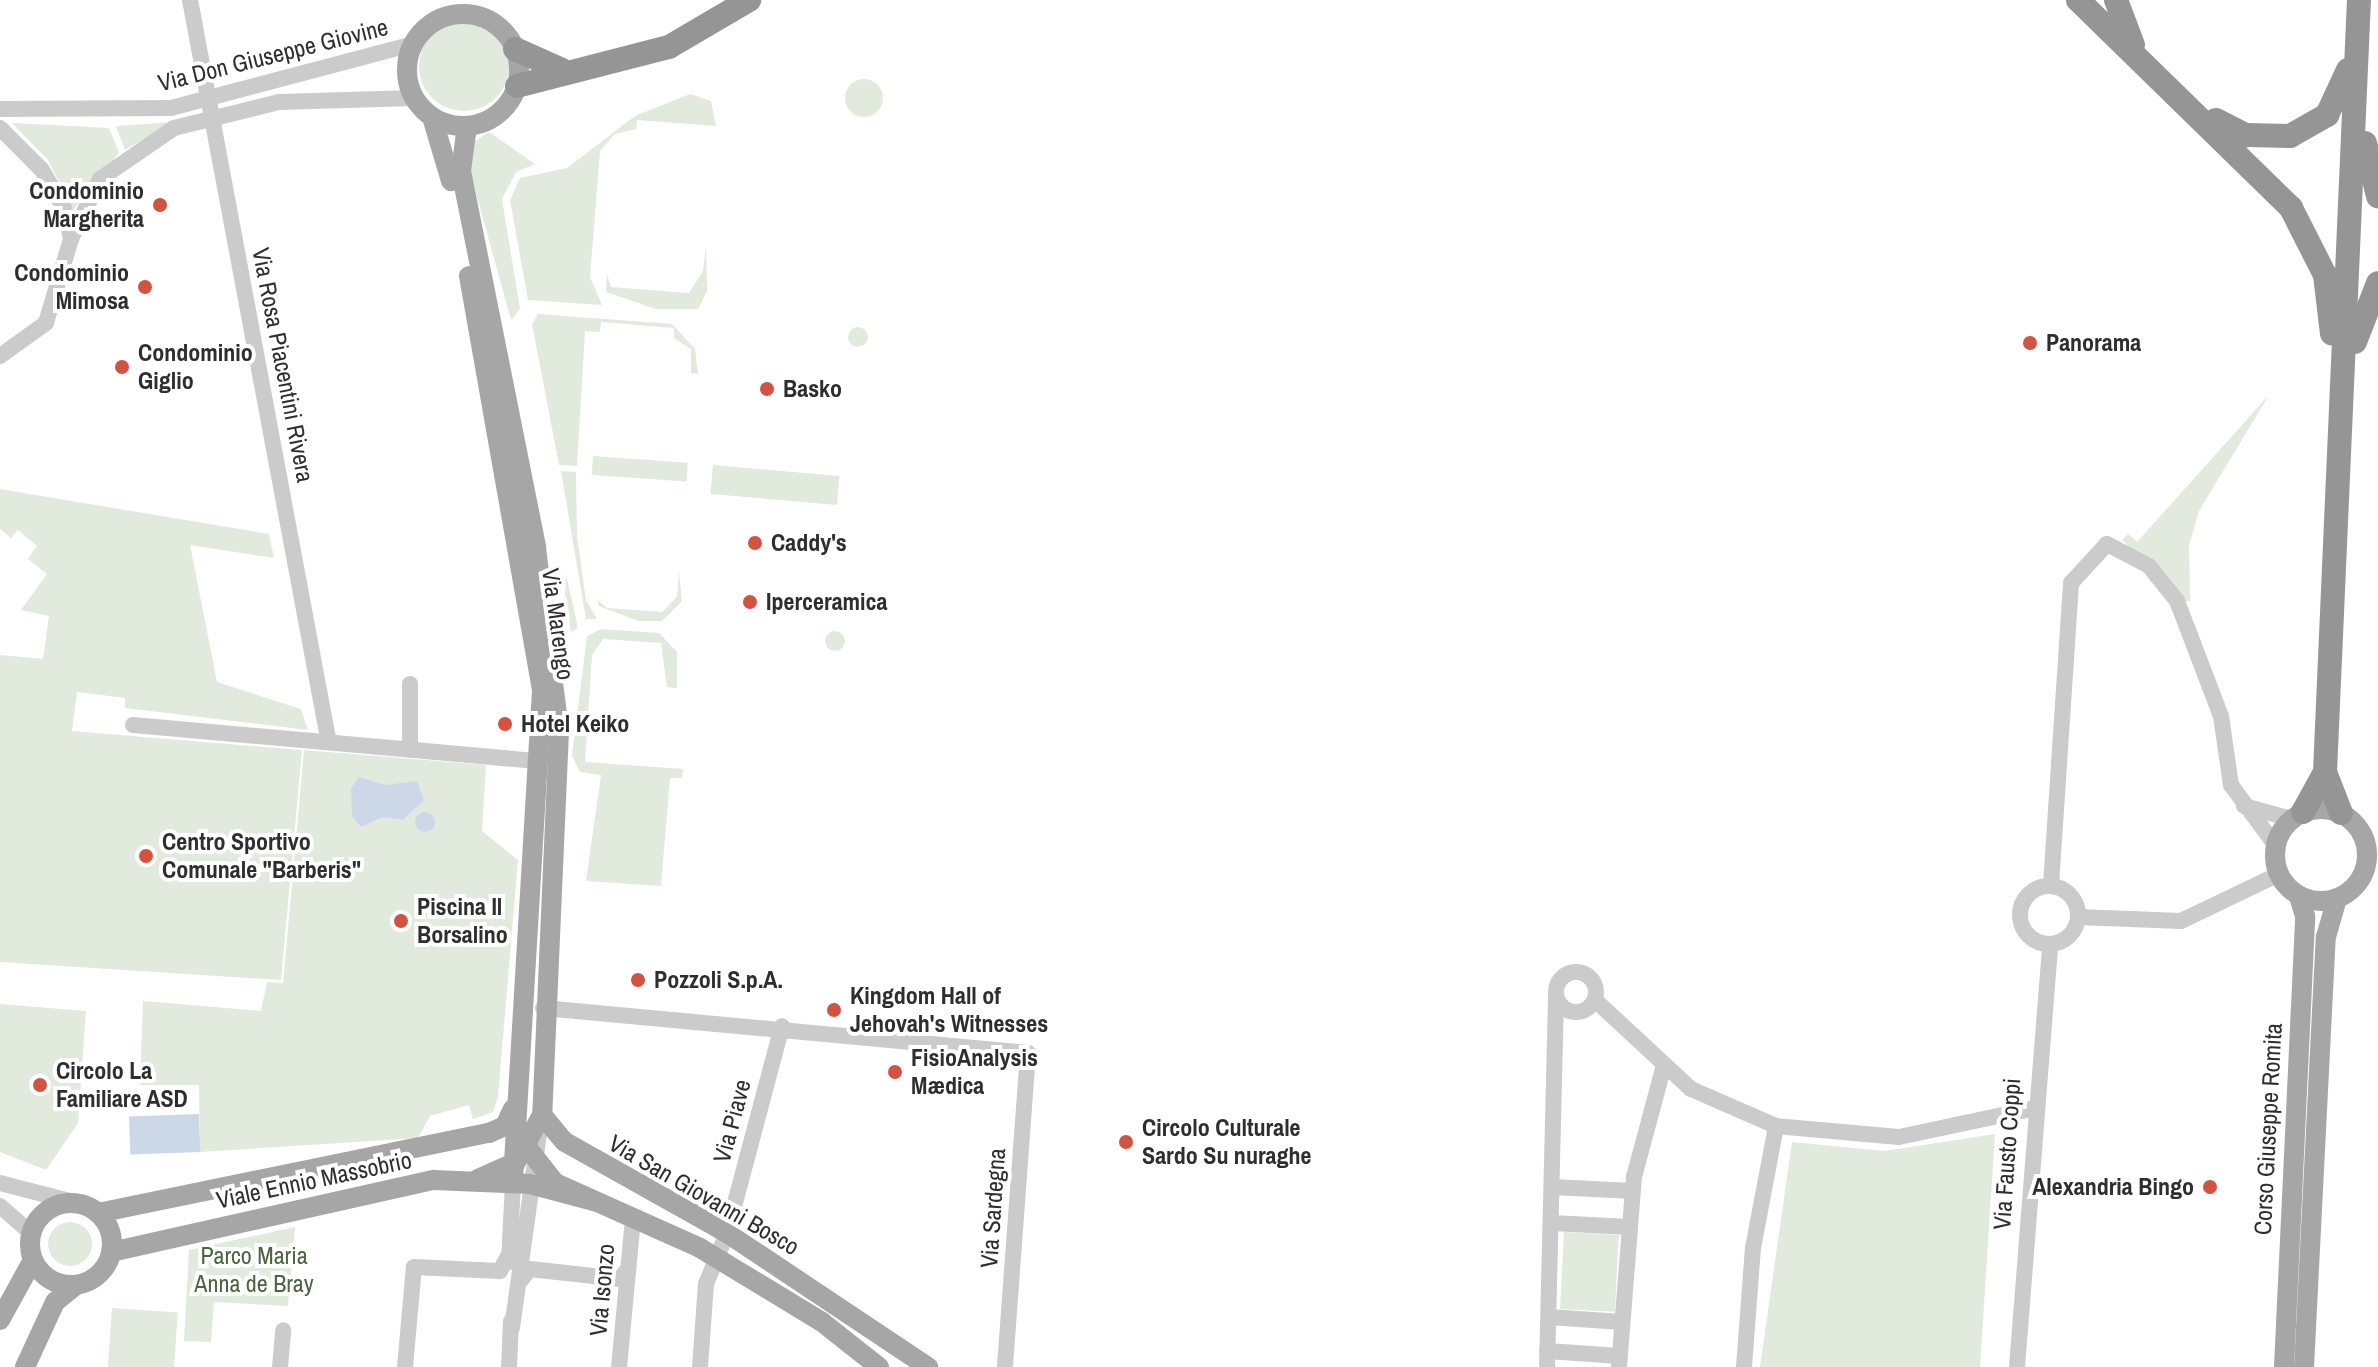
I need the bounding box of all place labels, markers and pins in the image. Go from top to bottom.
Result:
place label: Condominio Margherita [29,177,144,233]
marker: Condominio Margherita [151,196,169,214]
place label: Condominio Mimosa [14,259,129,315]
marker: Condominio Mimosa [136,278,154,296]
place label: Panorama [2046,329,2141,357]
marker: Panorama [2021,334,2039,352]
place label: Condominio Giglio [138,339,253,395]
marker: Condominio Giglio [113,358,131,376]
place label: Basko [783,375,842,403]
marker: Basko [758,380,776,398]
place label: Caddy's [771,529,847,557]
marker: Caddy's [746,534,764,552]
place label: Iperceramica [766,588,887,616]
marker: Iperceramica [741,593,759,611]
place label: Hotel Keiko [521,710,629,738]
marker: Hotel Keiko [496,715,514,733]
place label: Centro Sportivo Comunale "Barberis" [162,828,361,884]
marker: Centro Sportivo Comunale "Barberis" [137,847,155,865]
place label: Piscina Il Borsalino [417,893,508,949]
marker: Piscina Il Borsalino [392,912,410,930]
place label: Pozzoli S.p.A. [654,966,783,994]
marker: Pozzoli S.p.A. [629,971,647,989]
place label: Kingdom Hall of Jehovah's Witnesses [850,982,1048,1038]
marker: Kingdom Hall of Jehovah's Witnesses [825,1001,843,1019]
place label: FisioAnalysis Mædica [911,1044,1038,1100]
place label: Circolo La Familiare ASD [56,1057,188,1113]
marker: FisioAnalysis Mædica [886,1063,904,1081]
marker: Circolo La Familiare ASD [31,1076,49,1094]
place label: Circolo Culturale Sardo Su nuraghe [1142,1114,1312,1170]
marker: Circolo Culturale Sardo Su nuraghe [1117,1133,1135,1151]
place label: Alexandria Bingo [2032,1173,2194,1201]
marker: Alexandria Bingo [2201,1178,2219,1196]

